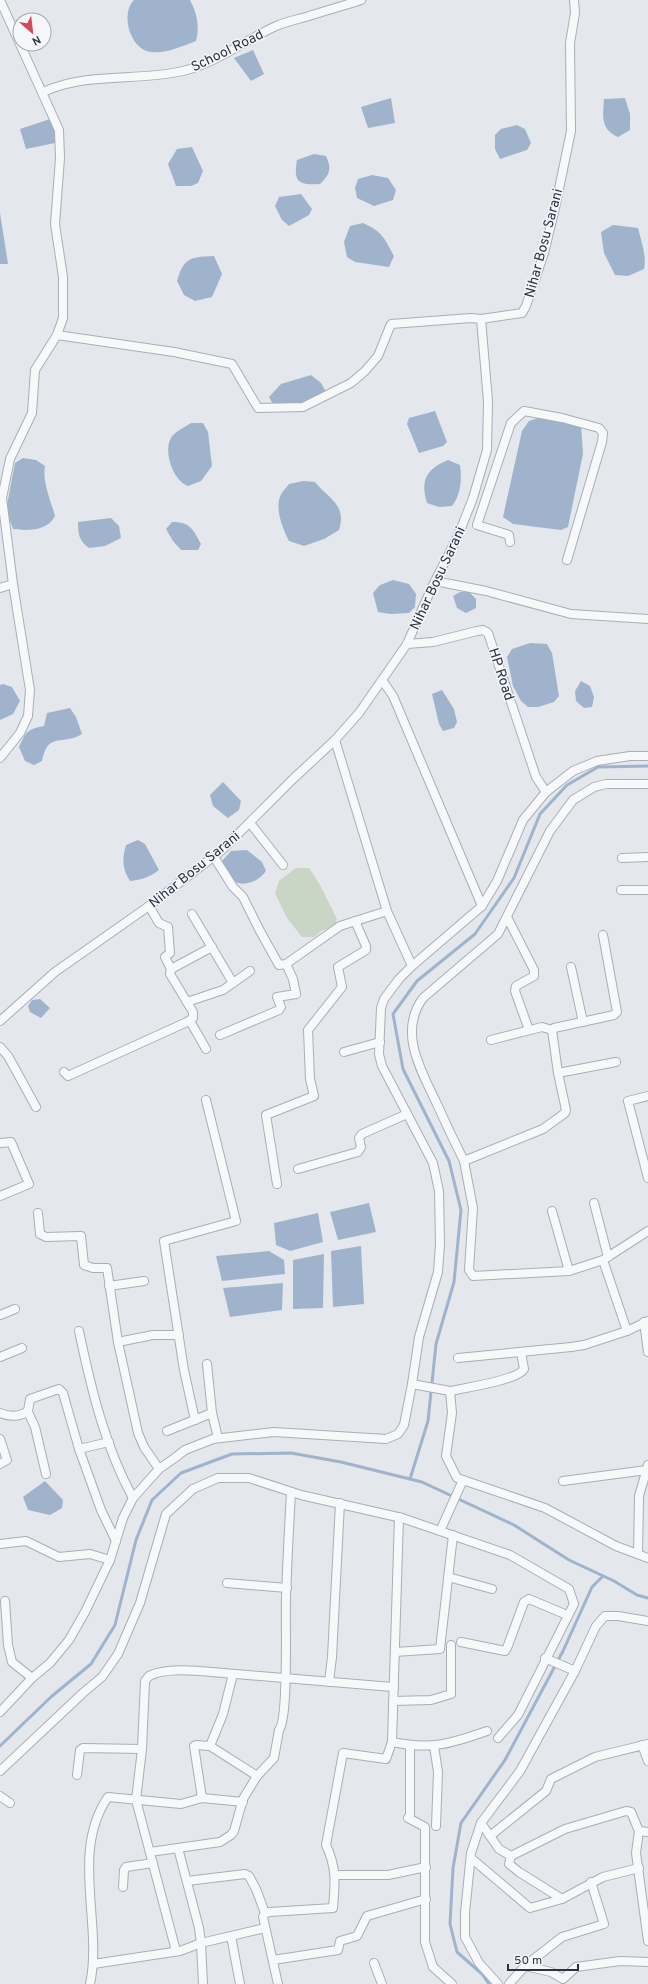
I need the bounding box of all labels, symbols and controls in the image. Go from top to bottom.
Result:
north arrow [12,12,52,52]
street label: School Road [189,27,267,76]
text: N [29,32,43,48]
street label: Nihar Bosu Sarani [522,187,567,300]
street label: Nihar Bosu Sarani [407,524,470,633]
street label: HP Road [484,646,517,703]
street label: Nihar Bosu Sarani [146,828,244,912]
scale bar [508,1946,578,1972]
text: 50 m [514,1953,542,1969]

